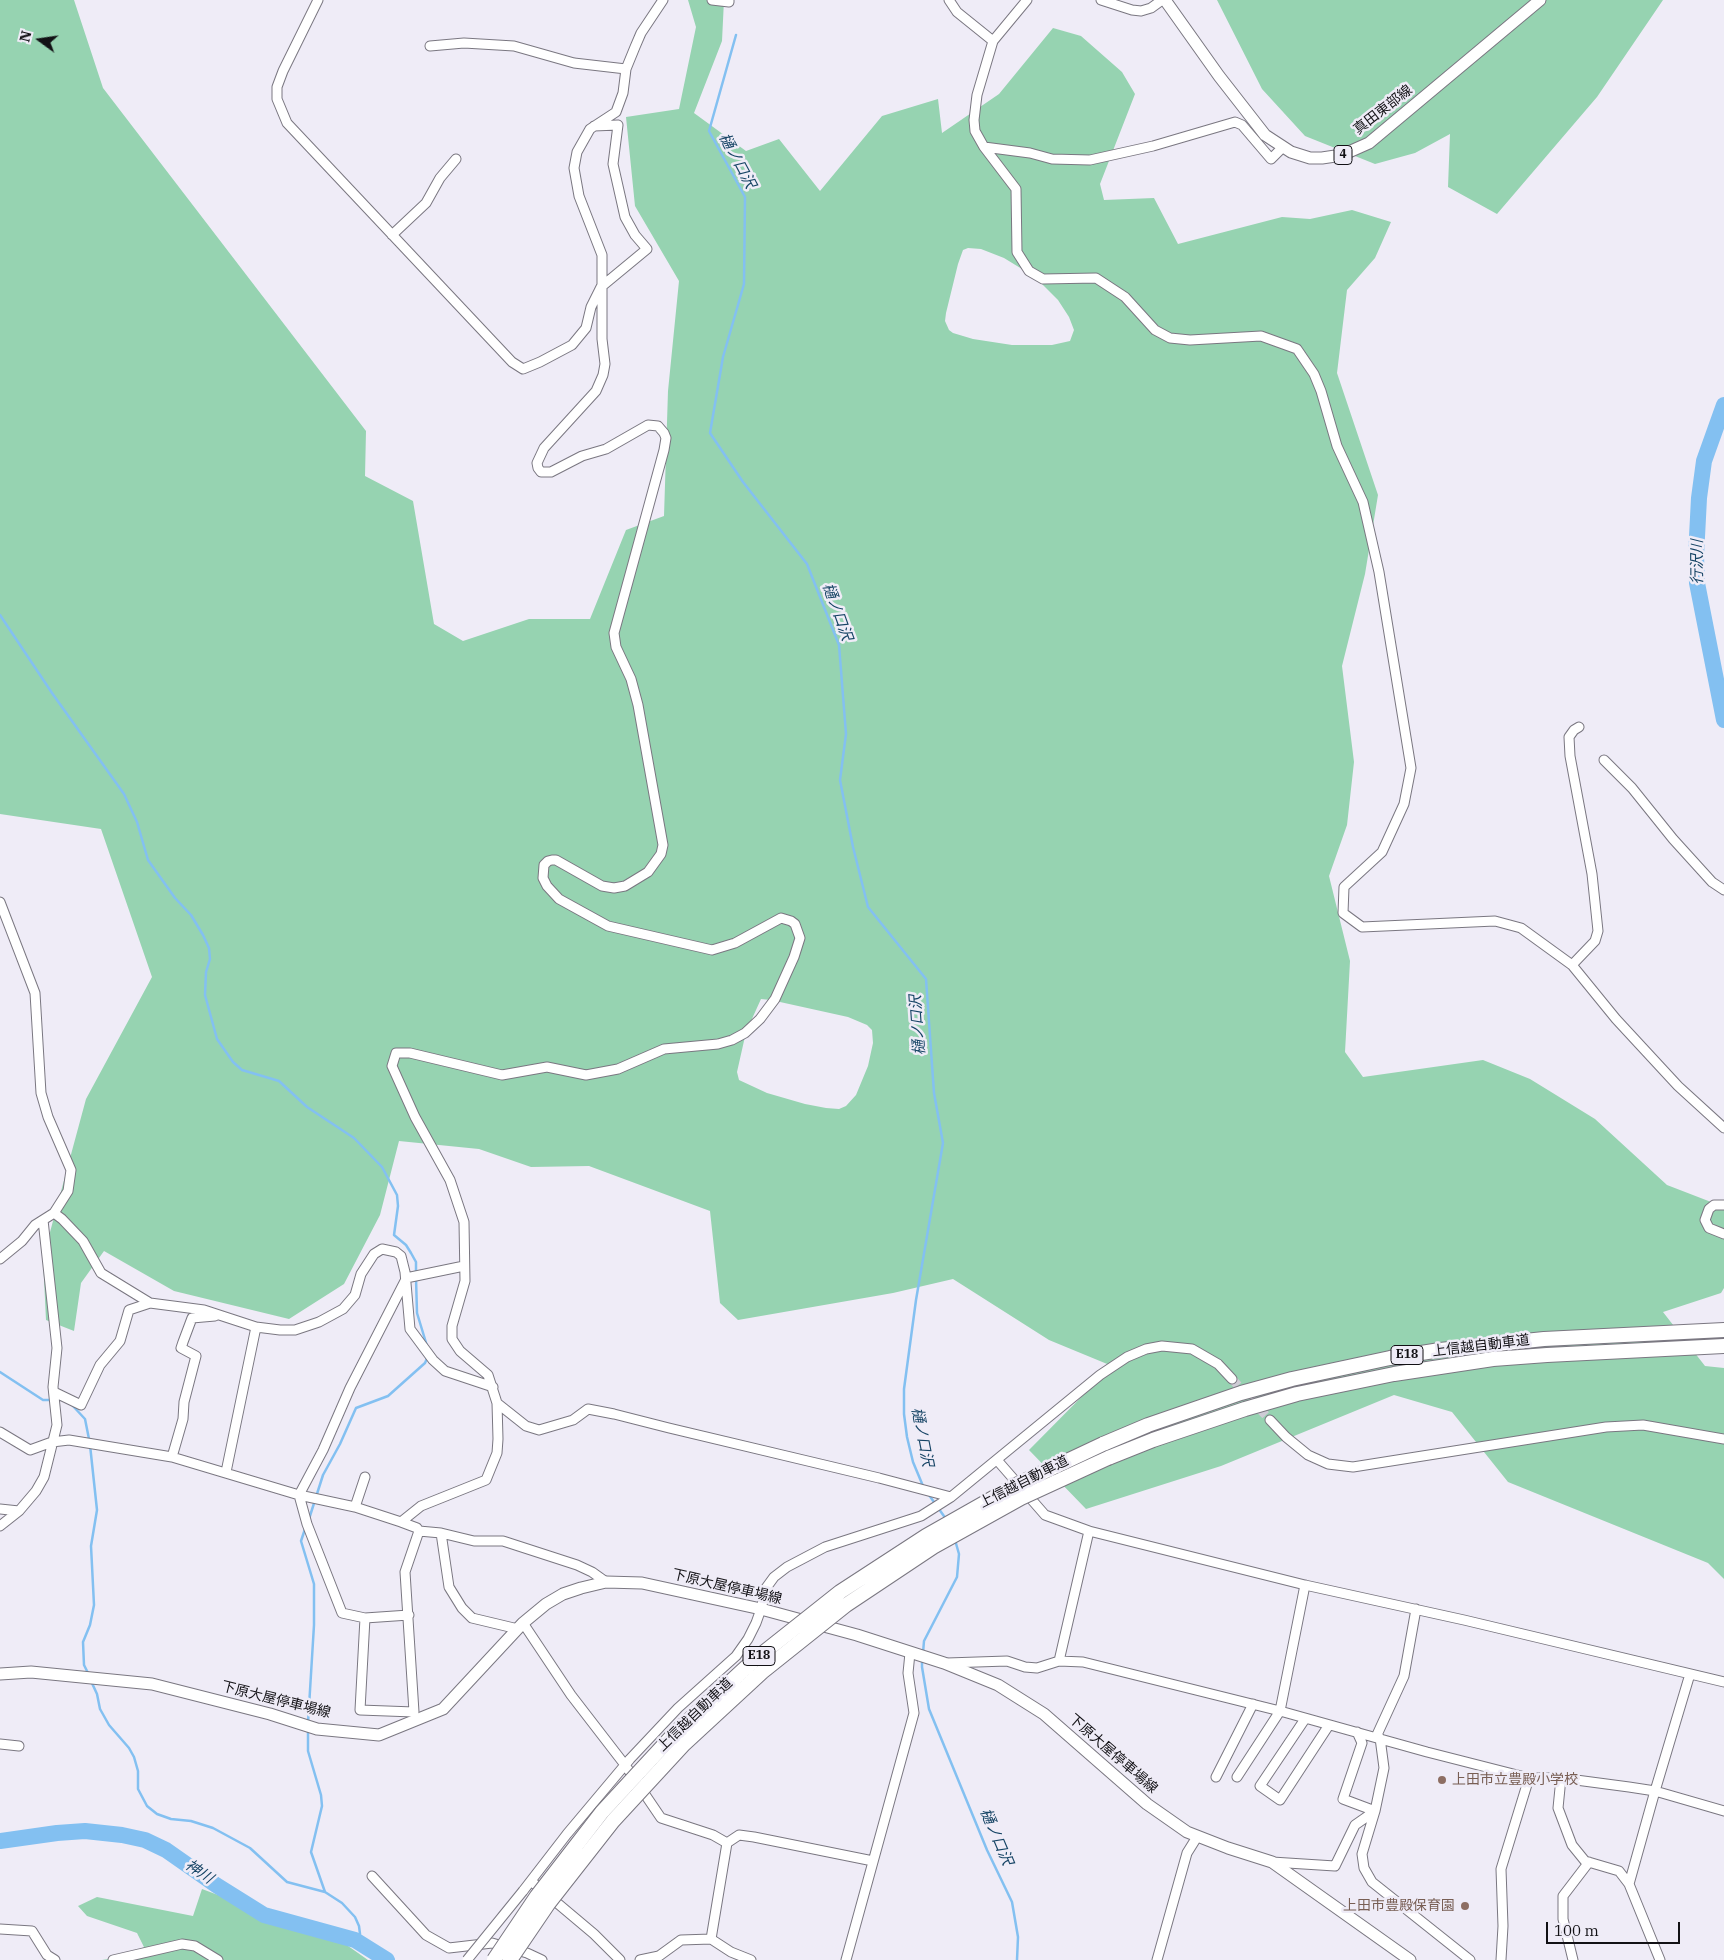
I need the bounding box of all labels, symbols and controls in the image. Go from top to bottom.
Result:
north arrow [15,15,65,65]
text: N [15,29,36,44]
street label: 真田東部線 [1350,82,1416,138]
water label: 樋ノ口沢 [715,130,759,192]
road number: 4 [1334,146,1352,164]
water label: 行沢川 [1689,540,1707,584]
water label: 樋ノ口沢 [818,581,856,643]
water label: 樋ノ口沢 [907,994,929,1056]
street label: 上信越自動車道 [1431,1332,1531,1360]
road number: E18 [1391,1346,1423,1364]
water label: 樋ノ口沢 [907,1406,937,1468]
street label: 上信越自動車道 [977,1452,1071,1512]
street label: 下原大屋停車場線 [671,1566,783,1608]
road number: E18 [743,1646,775,1665]
street label: 上信越自動車道 [654,1675,736,1755]
street label: 下原大屋停車場線 [220,1678,332,1722]
street label: 下原大屋停車場線 [1065,1711,1161,1797]
place label: 上田市立豊殿小学校 [1452,1772,1578,1788]
marker: 上田市立豊殿小学校 [1436,1774,1448,1786]
water label: 樋ノ口沢 [976,1806,1016,1868]
water label: 神川 [182,1856,216,1888]
place label: 上田市豊殿保育園 [1343,1898,1455,1914]
marker: 上田市豊殿保育園 [1459,1900,1471,1912]
scale bar [1549,1912,1683,1944]
text: 100 m [1554,1921,1599,1940]

